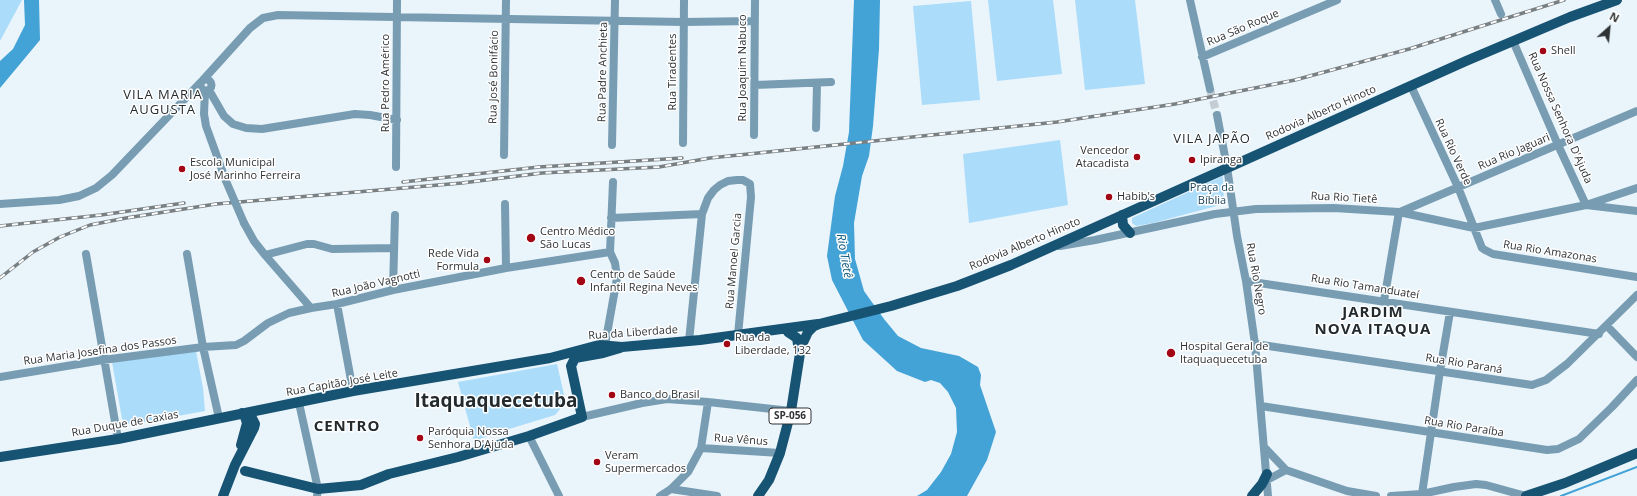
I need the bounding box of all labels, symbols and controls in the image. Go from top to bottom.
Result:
street label: Rua São Roque [1205,7,1281,49]
north arrow [1589,8,1629,48]
text: N [1607,8,1622,26]
street label: Rua Joaquim Nabuco [736,14,750,122]
street label: Rua Padre Anchieta [596,22,610,122]
street label: Rua José Bonifácio [487,30,501,124]
street label: Rua Pedro Américo [379,34,393,132]
street label: Rua Tiradentes [666,34,680,110]
place label: Shell [1551,44,1576,58]
marker: Shell [1538,46,1548,56]
street label: Rua Nossa Senhora D'Ajuda [1525,50,1595,186]
street label: Rodovia Alberto Hinoto [1264,83,1378,143]
district label: VILA MARIA AUGUSTA [123,87,203,118]
street label: Rua Rio Verde [1432,117,1474,187]
district label: VILA JAPÃO [1173,131,1251,147]
street label: Rua Rio Jaguari [1476,131,1552,173]
place label: Vencedor Atacadista [1076,144,1129,170]
marker: Vencedor Atacadista [1132,152,1142,162]
place label: Ipiranga [1200,153,1242,167]
marker: Ipiranga [1187,155,1197,165]
place label: Escola Municipal José Marinho Ferreira [190,156,300,182]
marker: Escola Municipal José Marinho Ferreira [177,164,187,174]
park label: Praça da Bíblia [1190,181,1234,207]
place label: Habib's [1117,190,1155,204]
street label: Rua Rio Tietê [1310,190,1378,206]
marker: Habib's [1104,192,1114,202]
street label: Rua Manoel Garcia [723,212,745,310]
street label: Rodovia Alberto Hinoto [968,215,1082,273]
place label: Centro Médico São Lucas [540,225,615,251]
marker: Centro Médico São Lucas [525,232,537,244]
water label: Rio Tietê [833,233,855,279]
street label: Rua Rio Amazonas [1502,238,1598,266]
street label: Rua Rio Negro [1243,242,1269,316]
place label: Rede Vida Formula [428,247,479,273]
marker: Rede Vida Formula [482,255,492,265]
street label: Rua João Vagnotti [331,267,421,301]
place label: Centro de Saúde Infantil Regina Neves [590,268,698,294]
street label: Rua Rio Tamanduateí [1310,272,1420,302]
marker: Centro de Saúde Infantil Regina Neves [575,275,587,287]
district label: JARDIM NOVA ITAQUA [1315,304,1431,339]
street label: Rua da Liberdade [588,323,678,343]
place label: Rua da Liberdade, 132 [735,331,811,357]
street label: Rua Maria Josefina dos Passos [23,334,177,368]
marker: Rua da Liberdade, 132 [722,339,732,349]
place label: Hospital Geral de Itaquaquecetuba [1180,340,1268,366]
marker: Hospital Geral de Itaquaquecetuba [1165,347,1177,359]
street label: Rua Rio Paraná [1425,351,1503,377]
street label: Rua Capitão José Leite [285,367,399,399]
place label: Banco do Brasil [620,388,699,402]
marker: Banco do Brasil [607,390,617,400]
district label: Itaquaquecetuba [415,391,577,413]
street label: Rua Duque de Caxias [70,408,180,440]
road number: SP-056 [769,408,811,424]
street label: Rua Rio Paraíba [1423,414,1505,440]
district label: CENTRO [314,418,380,436]
place label: Paróquia Nossa Senhora D'Ajuda [428,425,513,451]
street label: Rua Vênus [714,432,768,448]
marker: Paróquia Nossa Senhora D'Ajuda [415,433,425,443]
place label: Veram Supermercados [605,449,686,475]
marker: Veram Supermercados [592,457,602,467]

